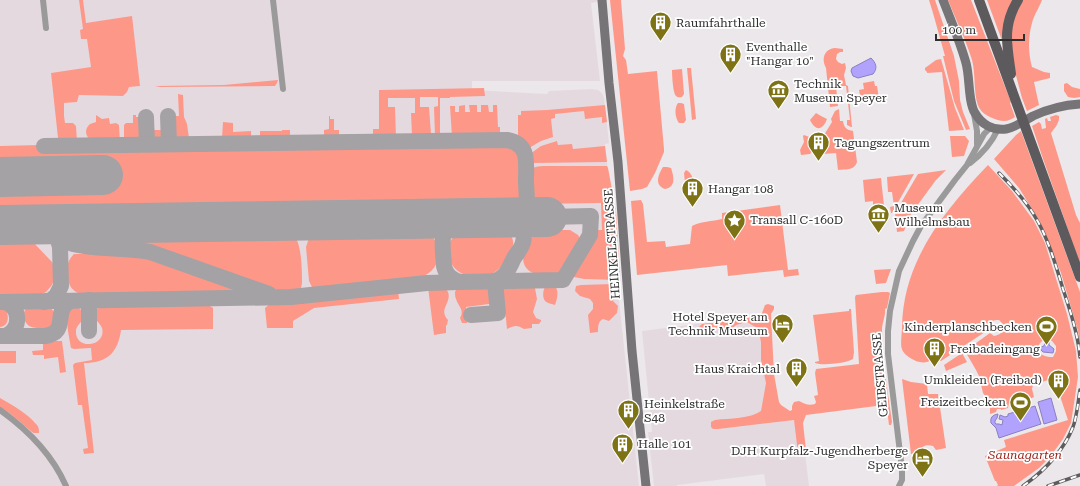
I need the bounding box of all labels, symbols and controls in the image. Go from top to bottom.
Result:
building icon: Raumfahrthalle [648,10,674,43]
place label: Raumfahrthalle [676,16,766,30]
scale bar [936,16,1024,42]
text: 100 m [942,23,976,37]
place label: Eventhalle "Hangar 10" [746,40,814,68]
building icon: Eventhalle "Hangar 10" [717,41,743,74]
place label: Technik Museum Speyer [794,77,887,105]
museum icon: Technik Museum Speyer [766,78,792,111]
building icon: Tagungszentrum [805,130,831,163]
place label: Tagungszentrum [834,136,930,150]
building icon: Hangar 108 [679,176,705,209]
place label: Hangar 108 [708,182,774,196]
street label: HEINKELSTRASSE [601,188,623,300]
place label: Museum Wilhelmsbau [894,201,970,229]
museum icon: Museum Wilhelmsbau [866,202,892,235]
place icon: Transall C-160D [722,207,748,240]
place label: Transall C-160D [750,213,843,227]
place label: Hotel Speyer am Technik Museum [668,310,768,338]
hotel icon: Hotel Speyer am Technik Museum [770,311,796,344]
sports icon: Kinderplanschbecken [1034,314,1060,347]
place label: Kinderplanschbecken [904,320,1032,334]
street label: GEIBSTRASSE [869,332,891,418]
building icon: Freibadeingang [922,336,948,369]
place label: Freibadeingang [950,342,1040,356]
building icon: Haus Kraichtal [783,356,809,389]
place label: Haus Kraichtal [694,362,780,376]
building icon: Umkleiden (Freibad) [1045,367,1071,400]
place label: Umkleiden (Freibad) [924,373,1042,387]
sports icon: Freizeitbecken [1008,389,1034,422]
place label: Freizeitbecken [920,395,1006,409]
place label: Heinkelstraße S48 [644,397,725,425]
building icon: Heinkelstraße S48 [616,398,642,431]
building icon: Halle 101 [610,431,636,464]
place label: Halle 101 [638,437,692,451]
place label: DJH Kurpfalz-Jugendherberge Speyer [731,444,908,472]
hotel icon: DJH Kurpfalz-Jugendherberge Speyer [910,445,936,478]
park label: Saunagarten [987,448,1062,462]

